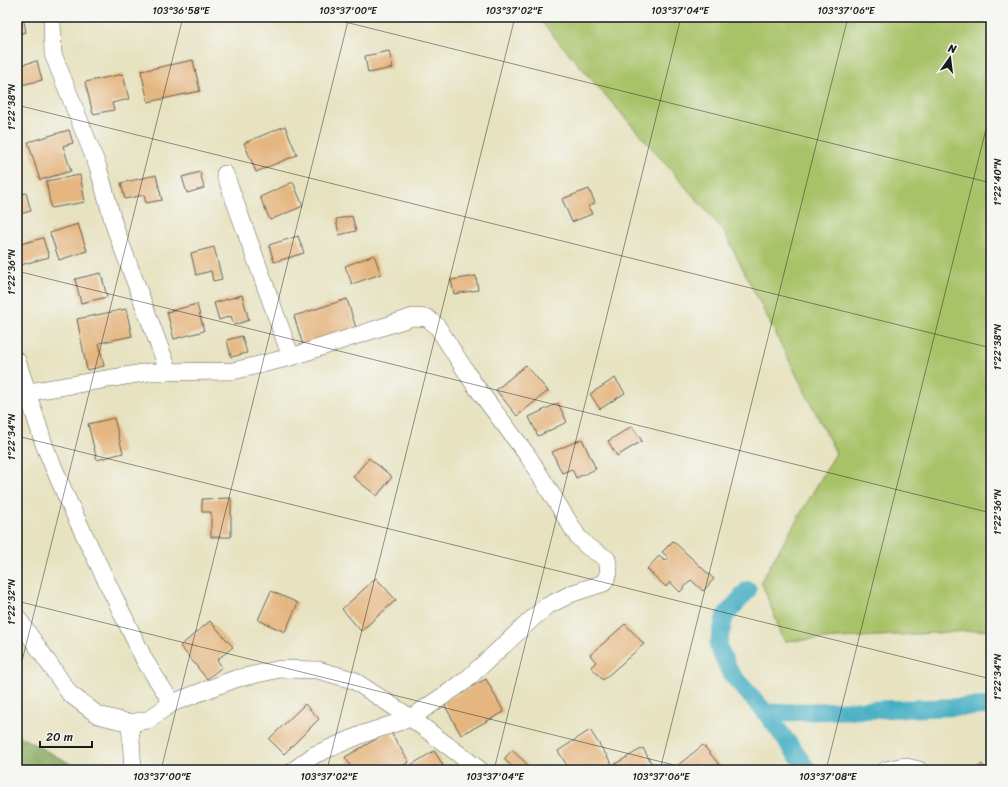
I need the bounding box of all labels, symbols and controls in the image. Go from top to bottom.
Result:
text: 103°36'58"E [152,2,211,20]
text: 103°37'00"E [319,2,378,20]
text: 103°37'02"E [485,2,544,20]
text: 103°37'04"E [651,2,710,20]
text: 103°37'06"E [818,2,876,20]
north arrow [930,38,970,78]
text: N [945,38,959,59]
text: 1°22'38"N [3,84,21,130]
text: 1°22'40"N [989,158,1007,206]
text: 1°22'36"N [3,249,21,295]
text: 1°22'38"N [989,324,1007,370]
text: 1°22'34"N [3,414,21,460]
text: 1°22'36"N [989,489,1007,535]
text: 1°22'32"N [3,579,21,625]
text: 1°22'34"N [989,654,1007,700]
scale bar [40,723,92,749]
text: 20 m [46,726,73,748]
text: 103°37'00"E [133,768,192,786]
text: 103°37'02"E [300,768,359,786]
text: 103°37'04"E [466,768,525,786]
text: 103°37'06"E [633,768,691,786]
text: 103°37'08"E [799,768,858,786]

